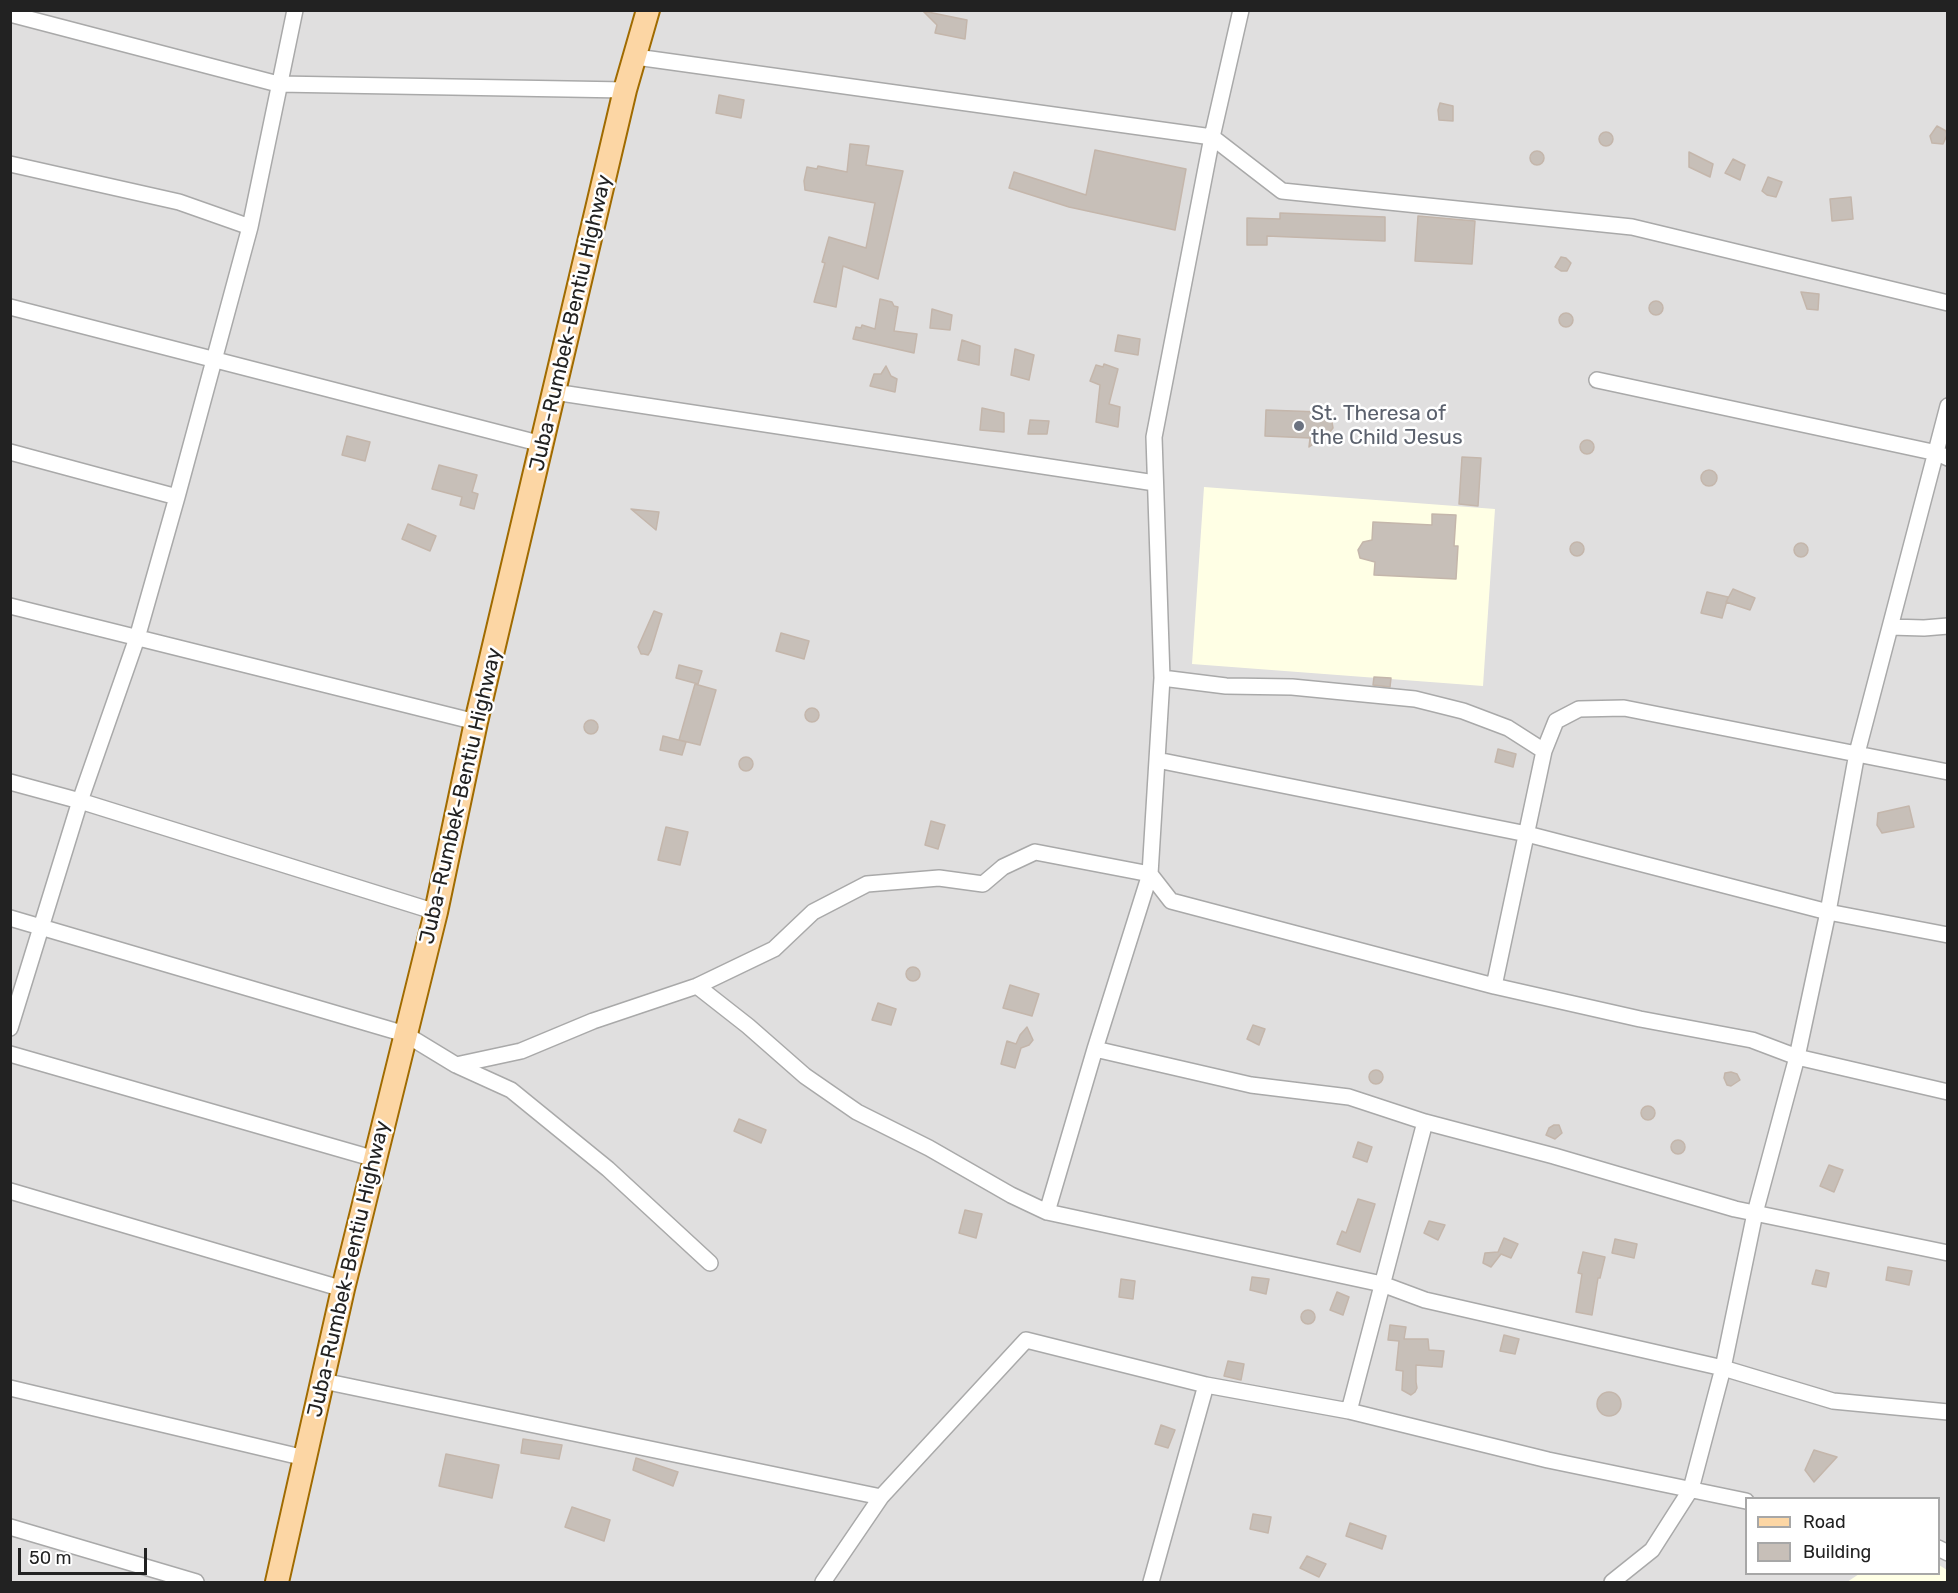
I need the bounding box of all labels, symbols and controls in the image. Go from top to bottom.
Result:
street label: Juba-Rumbek-Bentiu Highway [525,172,617,474]
place label: St. Theresa of the Child Jesus [1311,401,1463,451]
marker: St. Theresa of the Child Jesus [1292,419,1306,433]
street label: Juba-Rumbek-Bentiu Highway [415,645,507,947]
street label: Juba-Rumbek-Bentiu Highway [303,1118,395,1420]
legend [1745,1497,1940,1575]
text: Road [1803,1511,1846,1533]
scale bar [21,1536,150,1574]
text: Building [1803,1541,1871,1563]
text: 50 m [29,1547,72,1569]

